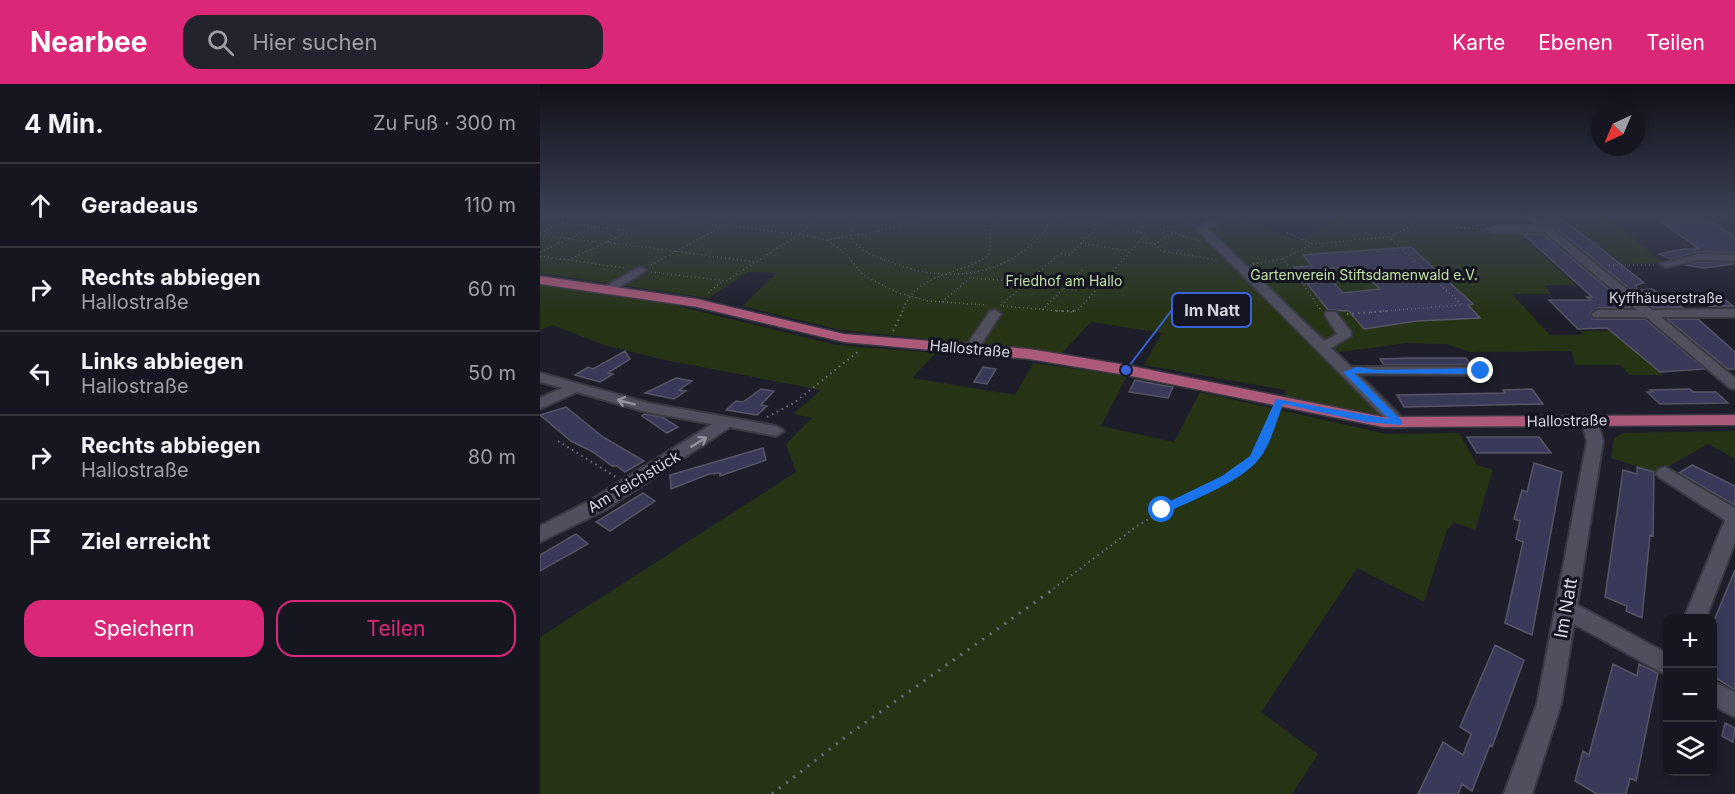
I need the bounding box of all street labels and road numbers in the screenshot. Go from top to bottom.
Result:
street label: Kyffhäuserstraße [1609,289,1723,306]
street label: Hallostraße [929,336,1011,361]
street label: Hallostraße [1526,410,1608,431]
street label: Am Teichstück [584,446,684,517]
street label: Im Natt [1550,576,1581,640]

